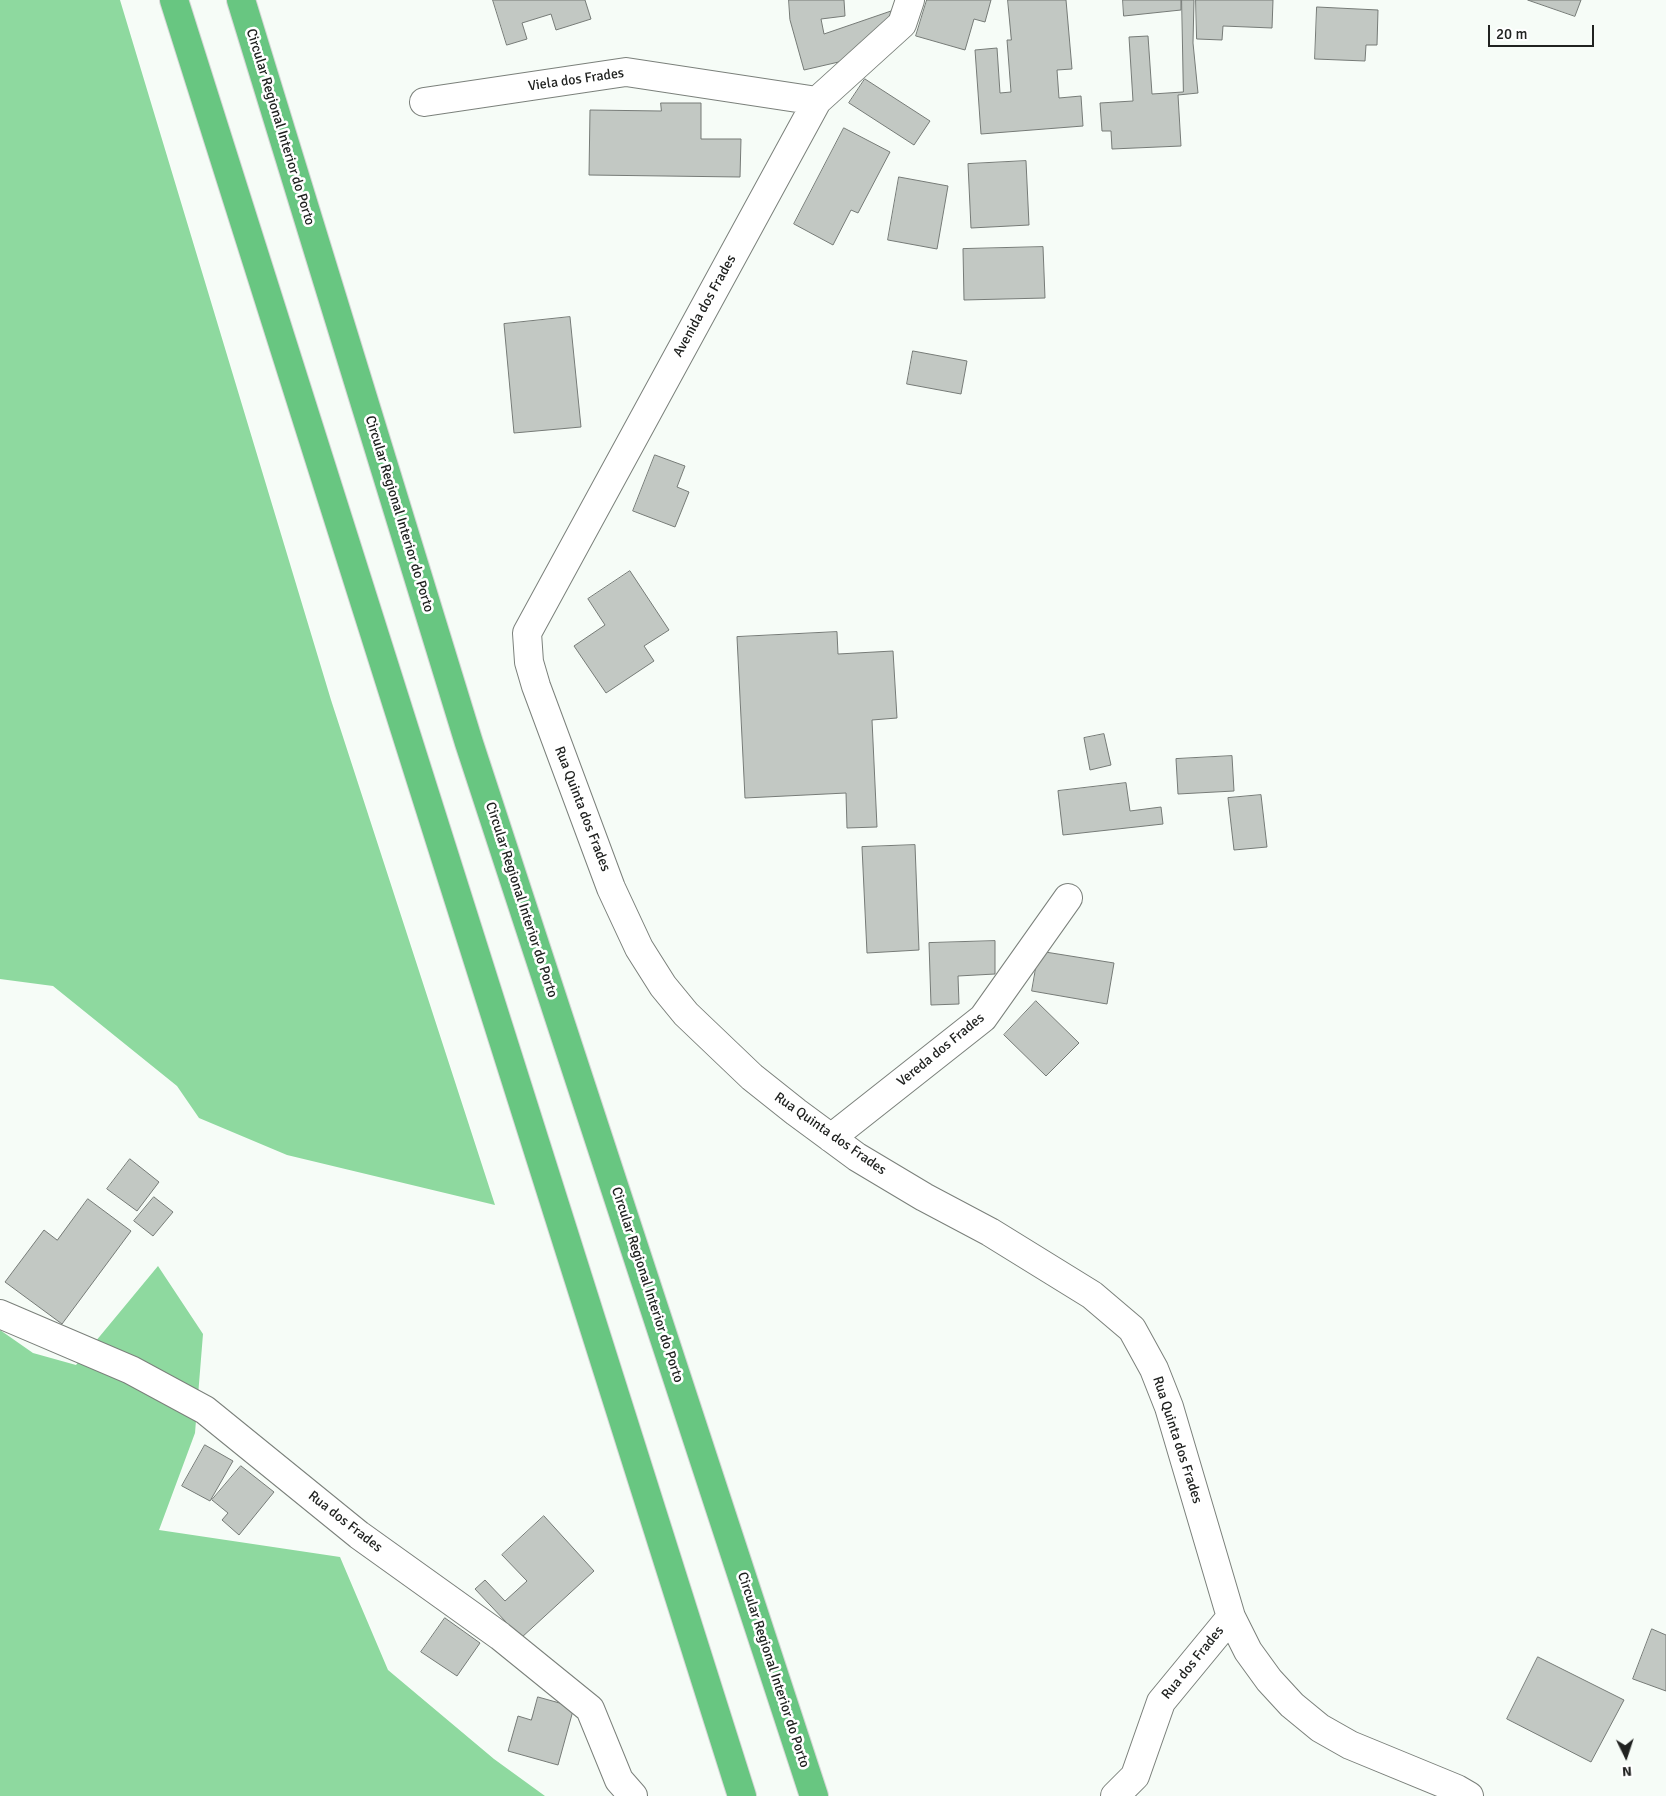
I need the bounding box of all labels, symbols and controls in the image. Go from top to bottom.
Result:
scale bar [1491,15,1597,47]
text: 20 m [1496,25,1527,43]
street label: Circular Regional Interior do Porto [242,27,318,227]
street label: Viela dos Frades [527,65,625,95]
street label: Avenida dos Frades [670,252,740,360]
street label: Circular Regional Interior do Porto [361,414,437,614]
street label: Rua Quinta dos Frades [550,744,614,874]
street label: Circular Regional Interior do Porto [481,800,561,1000]
street label: Vereda dos Frades [894,1010,988,1090]
street label: Rua Quinta dos Frades [771,1089,889,1179]
street label: Circular Regional Interior do Porto [607,1185,687,1385]
street label: Rua Quinta dos Frades [1149,1374,1205,1506]
street label: Rua dos Frades [305,1488,385,1556]
street label: Circular Regional Interior do Porto [733,1570,813,1770]
street label: Rua dos Frades [1158,1623,1228,1703]
north arrow [1601,1731,1651,1781]
text: N [1622,1763,1633,1780]

